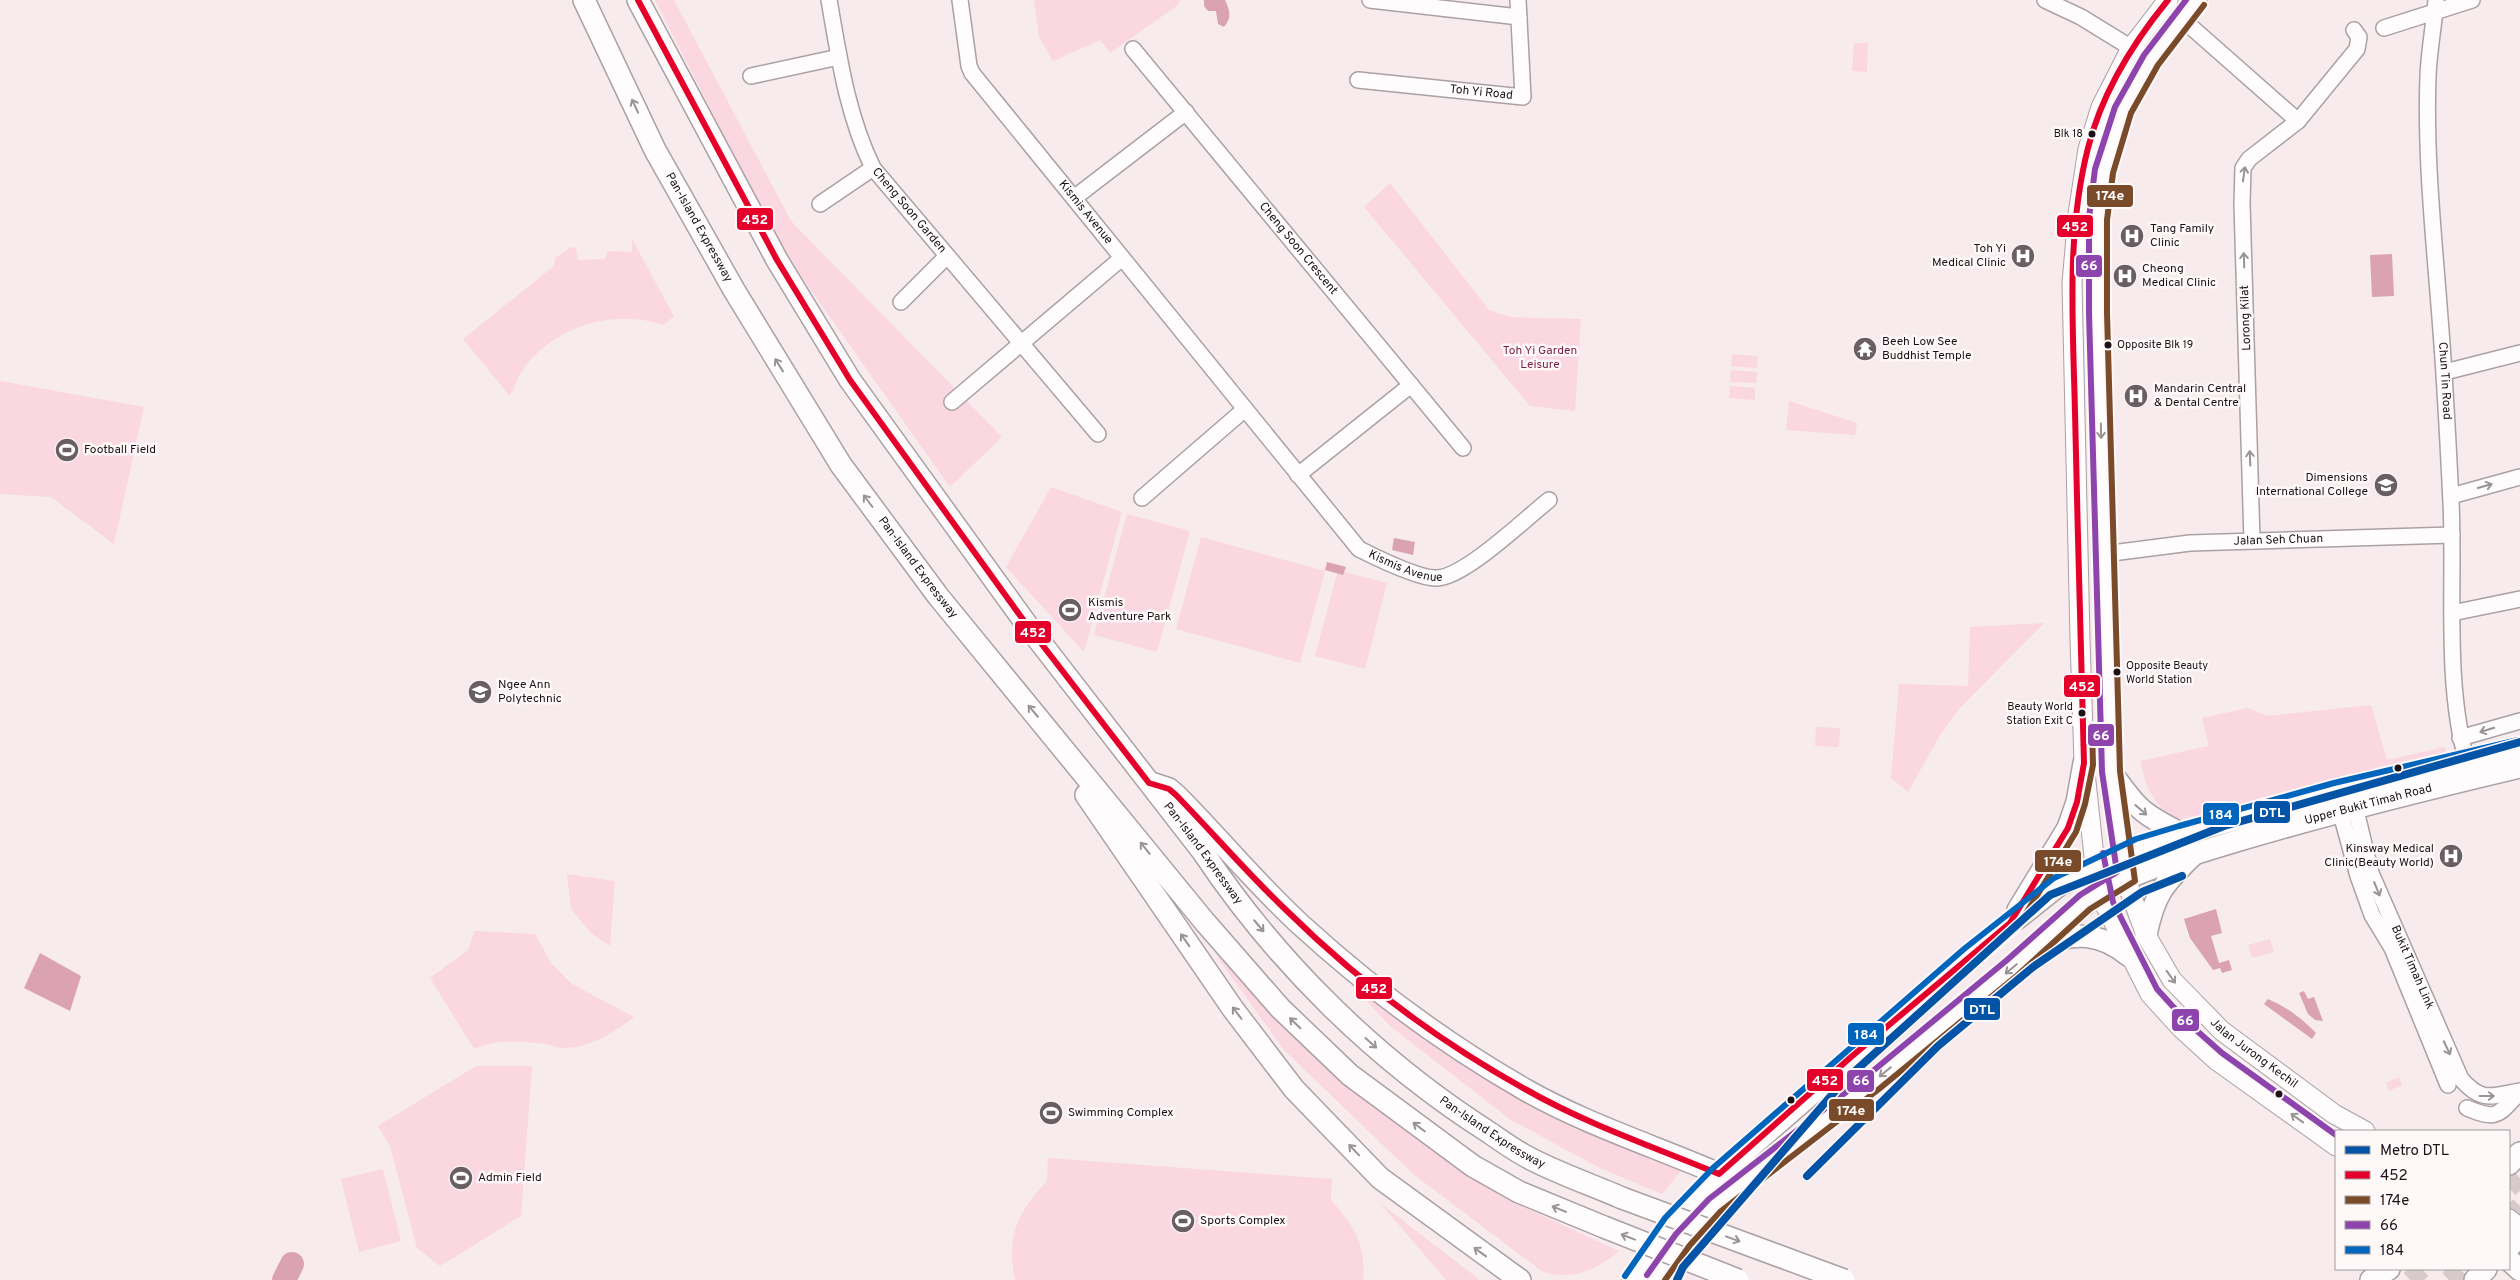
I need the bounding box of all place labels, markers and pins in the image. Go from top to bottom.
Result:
place label: Blk 18 [2054,127,2083,141]
marker: Blk 18 [2087,129,2097,139]
place label: Tang Family Clinic [2150,221,2214,251]
hospital icon: Tang Family Clinic [2119,223,2145,249]
place label: Toh Yi Medical Clinic [1932,241,2006,271]
hospital icon: Toh Yi Medical Clinic [2010,243,2036,269]
place label: Cheong Medical Clinic [2142,261,2216,291]
hospital icon: Cheong Medical Clinic [2112,263,2138,289]
place label: Beeh Low See Buddhist Temple [1882,334,1971,364]
temple icon: Beeh Low See Buddhist Temple [1852,336,1878,362]
place label: Opposite Blk 19 [2117,338,2193,352]
marker: Opposite Blk 19 [2103,340,2113,350]
place label: Mandarin Central & Dental Centre [2154,381,2246,411]
hospital icon: Mandarin Central & Dental Centre [2123,383,2149,409]
sports icon: Football Field [54,437,80,463]
place label: Football Field [84,442,156,458]
place label: Dimensions International College [2256,470,2368,500]
school or university icon: Dimensions International College [2373,472,2399,498]
place label: Kismis Adventure Park [1088,595,1172,625]
sports icon: Kismis Adventure Park [1057,597,1083,623]
place label: Opposite Beauty World Station [2126,659,2208,687]
marker: Opposite Beauty World Station [2112,667,2122,677]
place label: Ngee Ann Polytechnic [498,677,562,707]
school or university icon: Ngee Ann Polytechnic [467,679,493,705]
place label: Beauty World Station Exit C [2006,700,2073,728]
marker: Beauty World Station Exit C [2077,708,2087,718]
unlabelled marker [2393,763,2403,773]
place label: Kinsway Medical Clinic(Beauty World) [2324,841,2434,871]
hospital icon: Kinsway Medical Clinic(Beauty World) [2438,843,2464,869]
unlabelled marker [2274,1089,2284,1099]
unlabelled marker [1786,1095,1796,1105]
sports icon: Swimming Complex [1038,1100,1064,1126]
place label: Swimming Complex [1068,1105,1173,1121]
sports icon: Admin Field [448,1165,474,1191]
place label: Admin Field [478,1170,542,1186]
sports icon: Sports Complex [1170,1208,1196,1234]
place label: Sports Complex [1200,1213,1286,1229]

